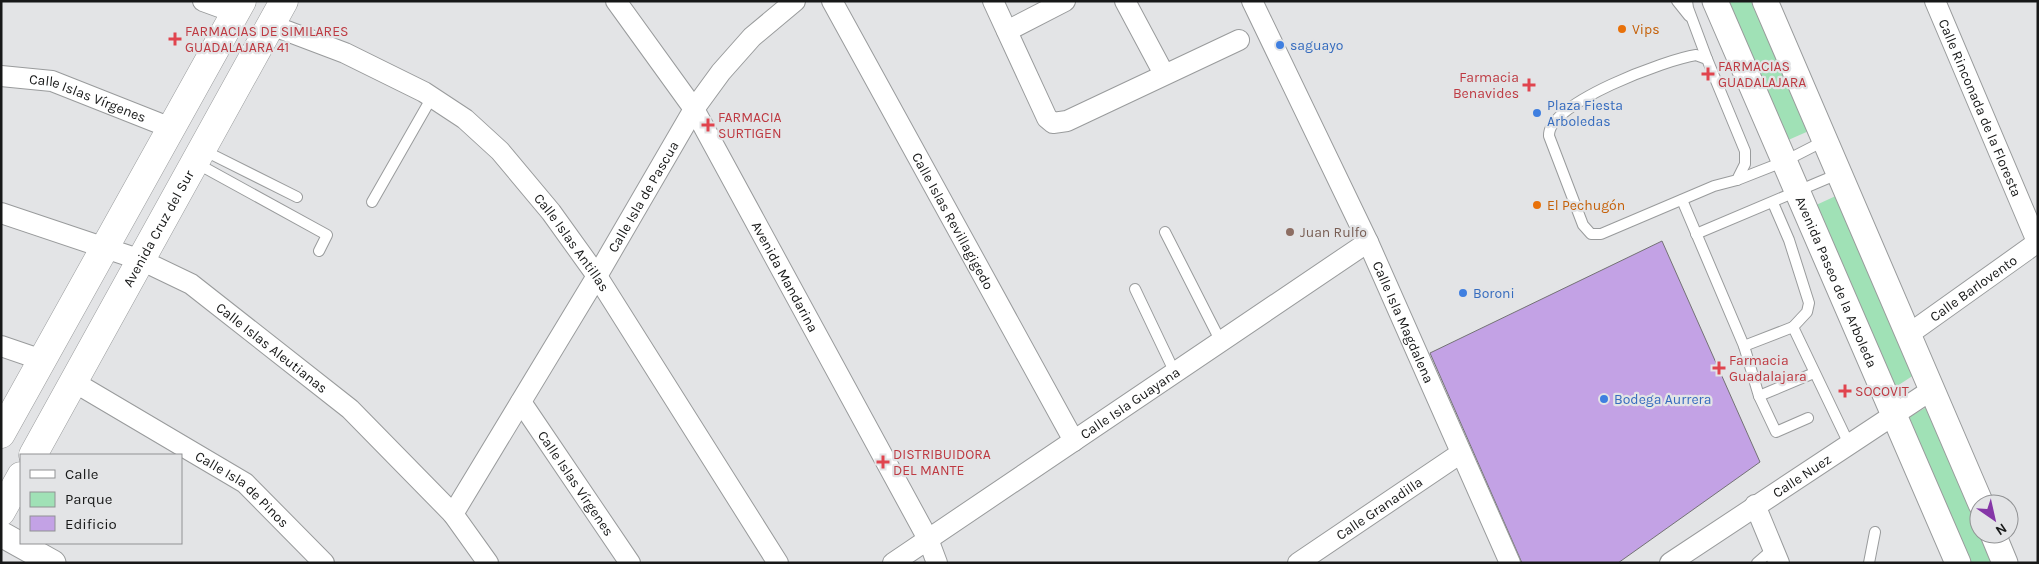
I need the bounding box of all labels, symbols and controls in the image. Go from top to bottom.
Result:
street label: Calle Rinconada de la Floresta [1935,16,2025,199]
place label: Vips [1632,21,1660,38]
place label: FARMACIAS DE SIMILARES GUADALAJARA 41 [185,23,348,56]
marker: Vips [1616,23,1628,35]
marker: FARMACIAS DE SIMILARES GUADALAJARA 41 [169,33,181,45]
place label: saguayo [1290,37,1343,54]
marker: saguayo [1274,39,1286,51]
place label: FARMACIAS GUADALAJARA [1718,58,1806,91]
marker: FARMACIAS GUADALAJARA [1702,68,1714,80]
place label: Farmacia Benavides [1453,69,1519,102]
street label: Calle Islas Vírgenes [28,70,149,126]
marker: Farmacia Benavides [1523,79,1535,91]
place label: Plaza Fiesta Arboledas [1547,97,1623,130]
marker: Plaza Fiesta Arboledas [1531,107,1543,119]
place label: FARMACIA SURTIGEN [718,109,782,142]
marker: FARMACIA SURTIGEN [702,119,714,131]
street label: Calle Isla de Pascua [604,138,682,255]
street label: Calle Islas Revillagigedo [908,149,998,293]
street label: Avenida Cruz del Sur [119,166,198,290]
street label: Calle Islas Antillas [530,190,613,295]
street label: Avenida Paseo de la Arboleda [1792,194,1881,370]
place label: El Pechugón [1547,197,1625,214]
marker: El Pechugón [1531,199,1543,211]
street label: Avenida Mandarina [748,218,822,335]
place label: Juan Rulfo [1300,224,1367,241]
marker: Juan Rulfo [1284,226,1296,238]
street label: Calle Barlovento [1926,251,2020,325]
street label: Calle Isla Magdalena [1369,258,1438,386]
place label: Boroni [1473,285,1515,302]
marker: Boroni [1457,287,1469,299]
street label: Calle Islas Aleutianas [213,299,331,396]
place label: Farmacia Guadalajara [1729,352,1807,385]
marker: Farmacia Guadalajara [1713,362,1725,374]
street label: Calle Isla Guayana [1077,363,1183,443]
place label: SOCOVIT [1855,383,1909,400]
marker: SOCOVIT [1839,385,1851,397]
place label: Bodega Aurrera [1614,391,1711,408]
marker: Bodega Aurrera [1598,393,1610,405]
street label: Calle Islas Vírgenes [534,427,618,539]
place label: DISTRIBUIDORA DEL MANTE [893,446,991,479]
street label: Calle Isla de Pinos [192,447,292,531]
street label: Calle Nuez [1769,450,1834,501]
legend [20,454,182,544]
marker: DISTRIBUIDORA DEL MANTE [877,456,889,468]
text: Calle [65,465,99,483]
street label: Calle Granadilla [1333,473,1426,543]
text: Parque [65,490,113,508]
north arrow [1969,494,2019,544]
text: Edificio [65,515,117,533]
text: N [1992,520,2010,539]

